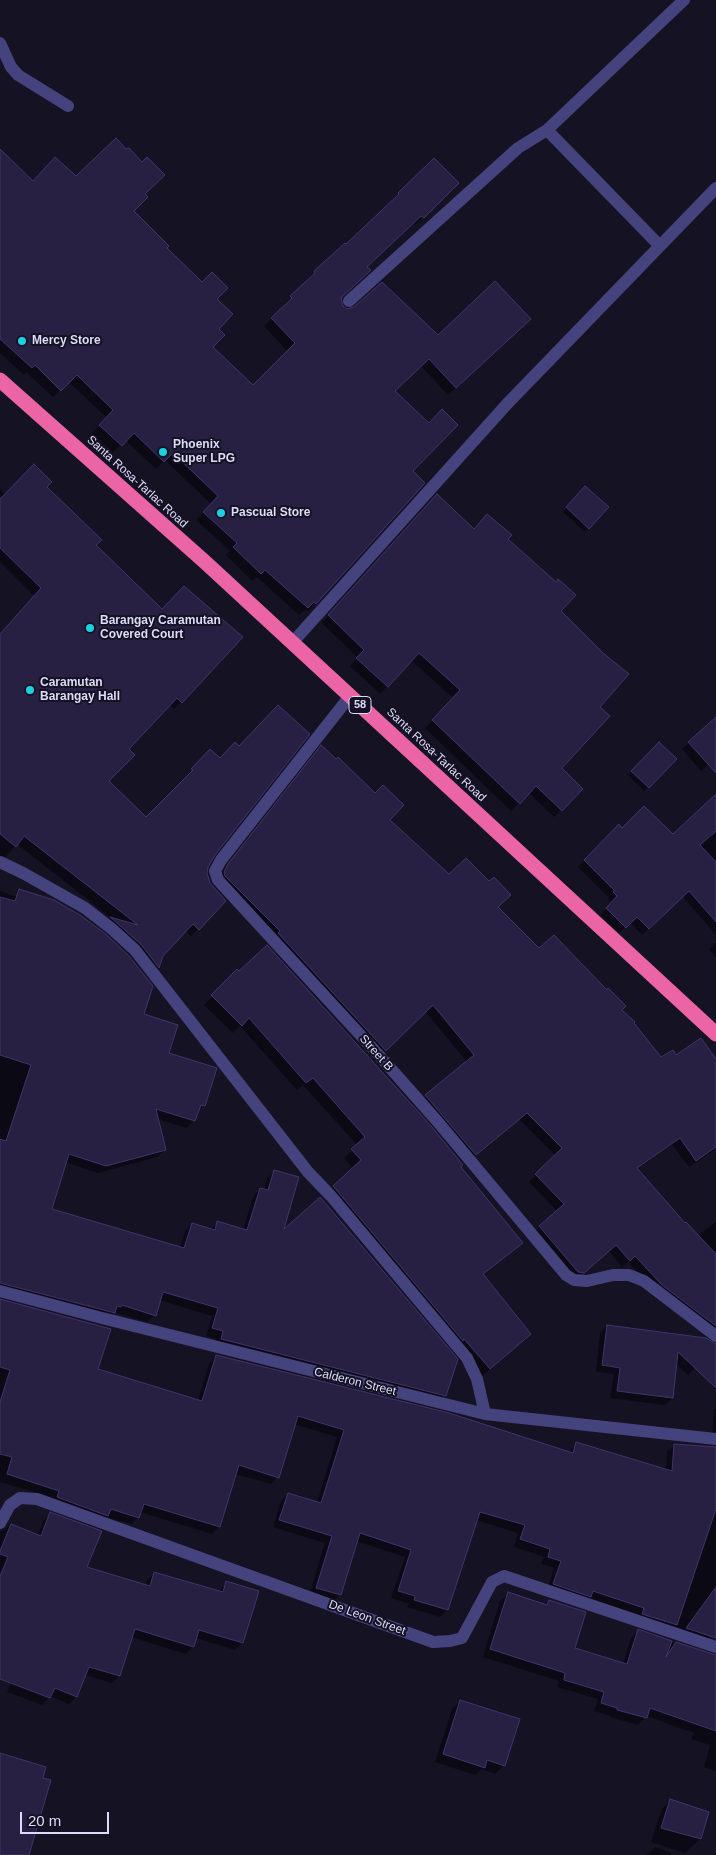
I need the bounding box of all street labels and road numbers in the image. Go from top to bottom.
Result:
street label: Santa Rosa-Tarlac Road [84,433,190,531]
road number: 58 [349,696,371,714]
street label: Santa Rosa-Tarlac Road [383,705,489,805]
street label: Street B [356,1032,396,1074]
street label: Calderon Street [312,1365,398,1399]
street label: De Leon Street [327,1597,407,1639]

